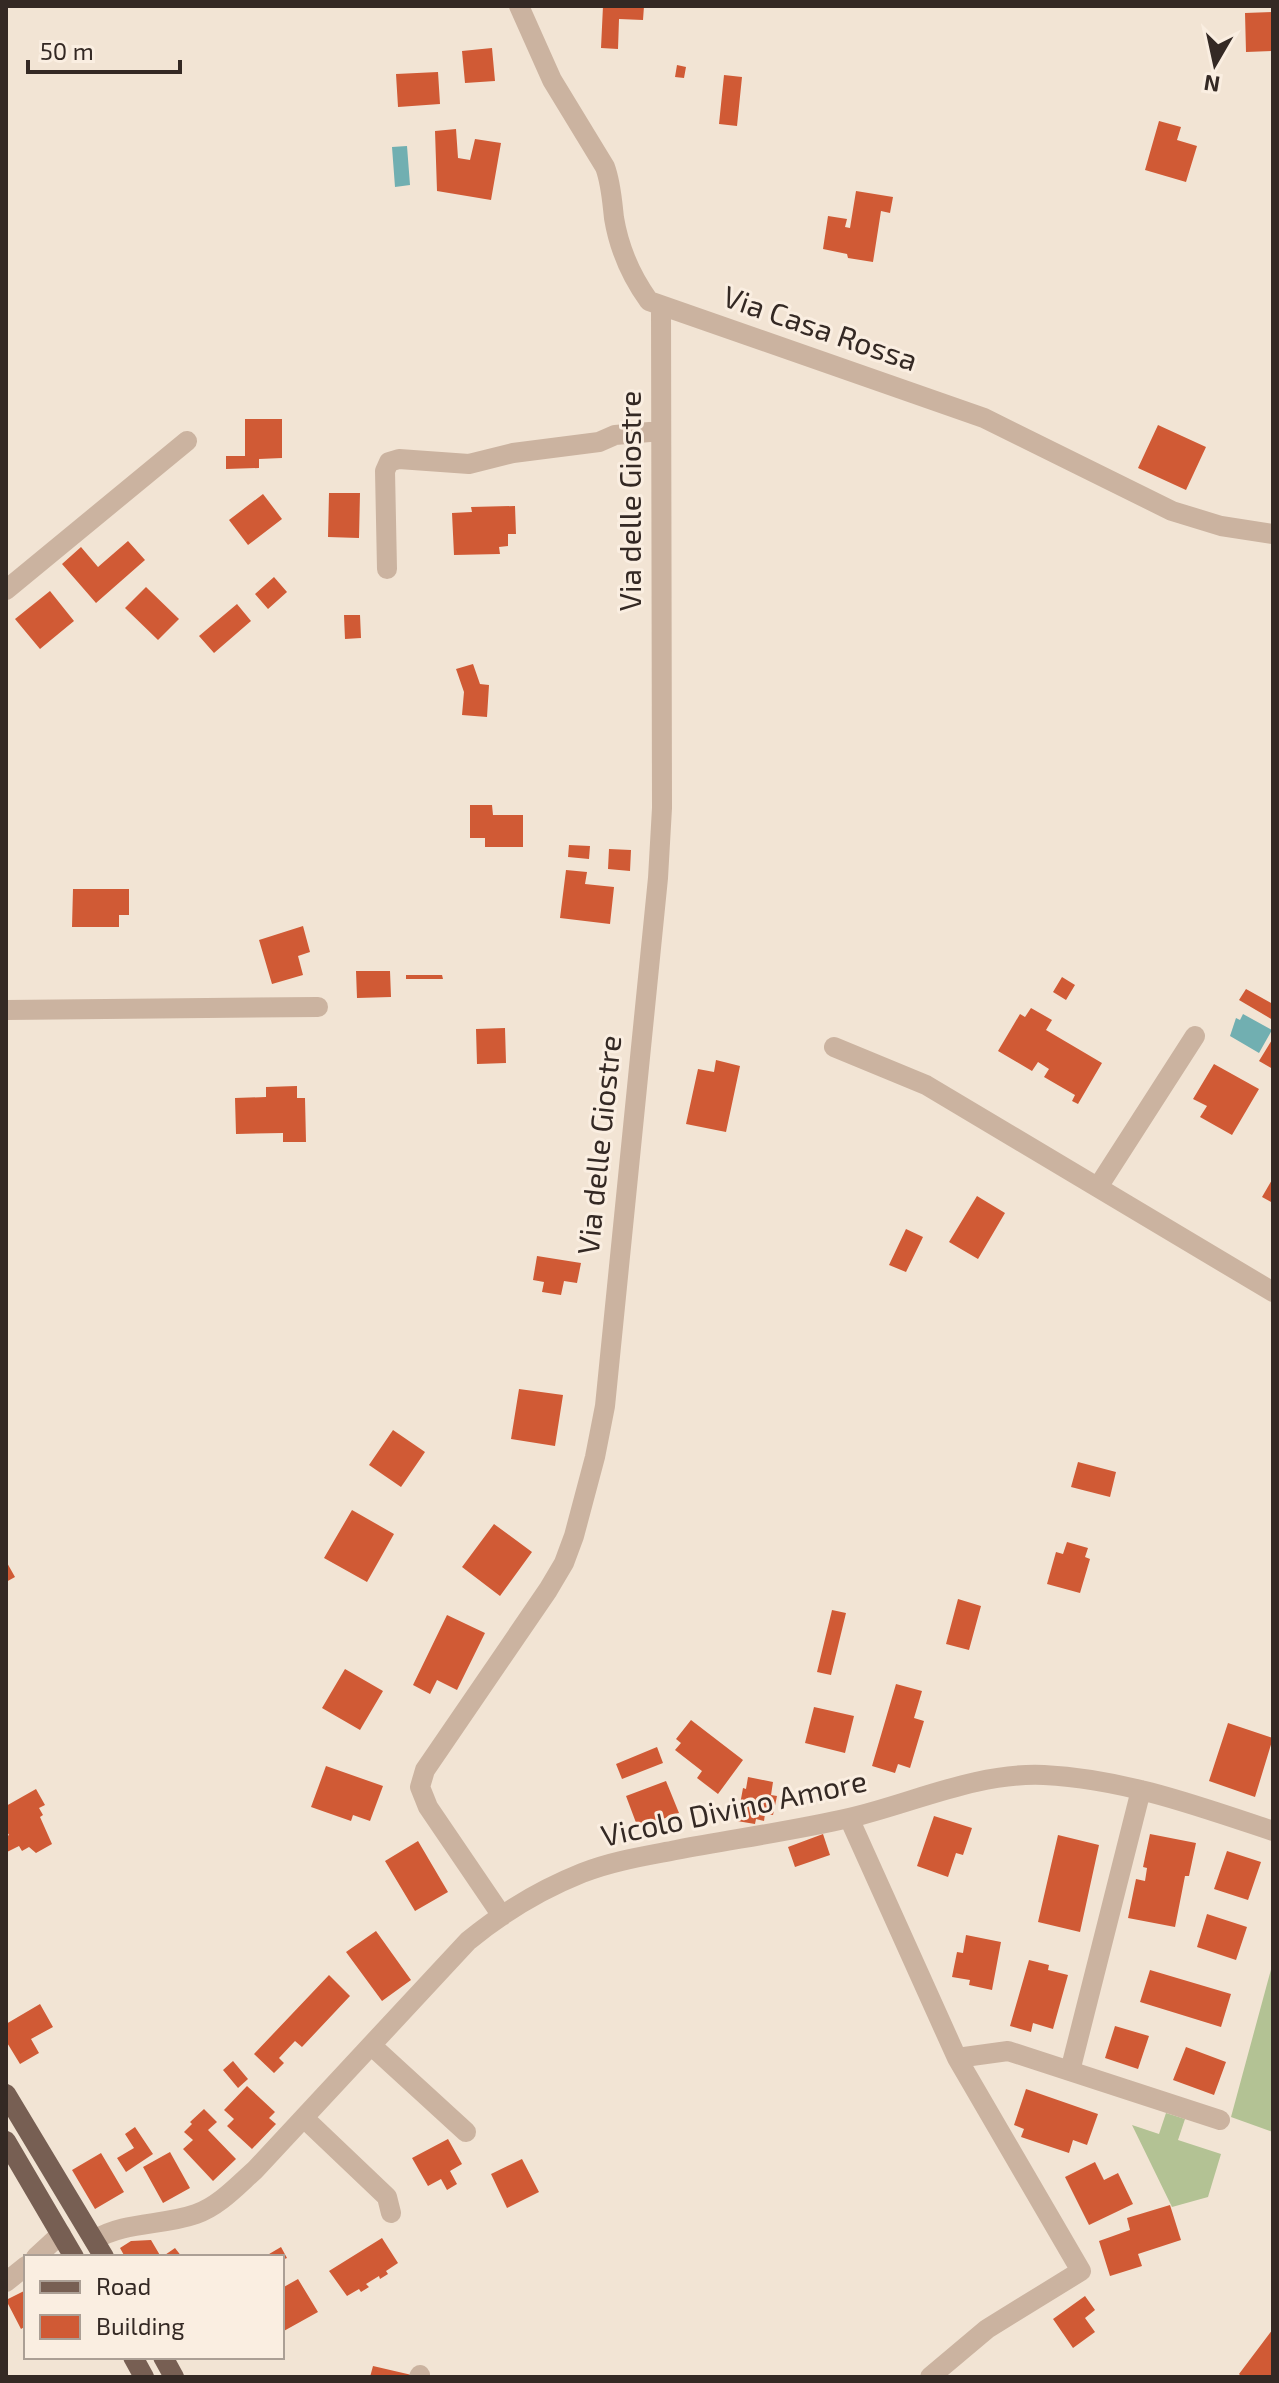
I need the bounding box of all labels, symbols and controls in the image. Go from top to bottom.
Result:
scale bar [28,24,180,74]
north arrow [1175,24,1255,104]
text: 50 m [40,36,94,65]
text: N [1202,71,1222,99]
street label: Via Casa Rossa [719,277,923,377]
street label: Via delle Giostre [611,391,647,611]
street label: Via delle Giostre [569,1033,627,1256]
street label: Vicolo Divino Amore [597,1761,870,1853]
legend [24,2255,284,2359]
text: Road [96,2271,151,2300]
text: Building [96,2311,185,2340]

